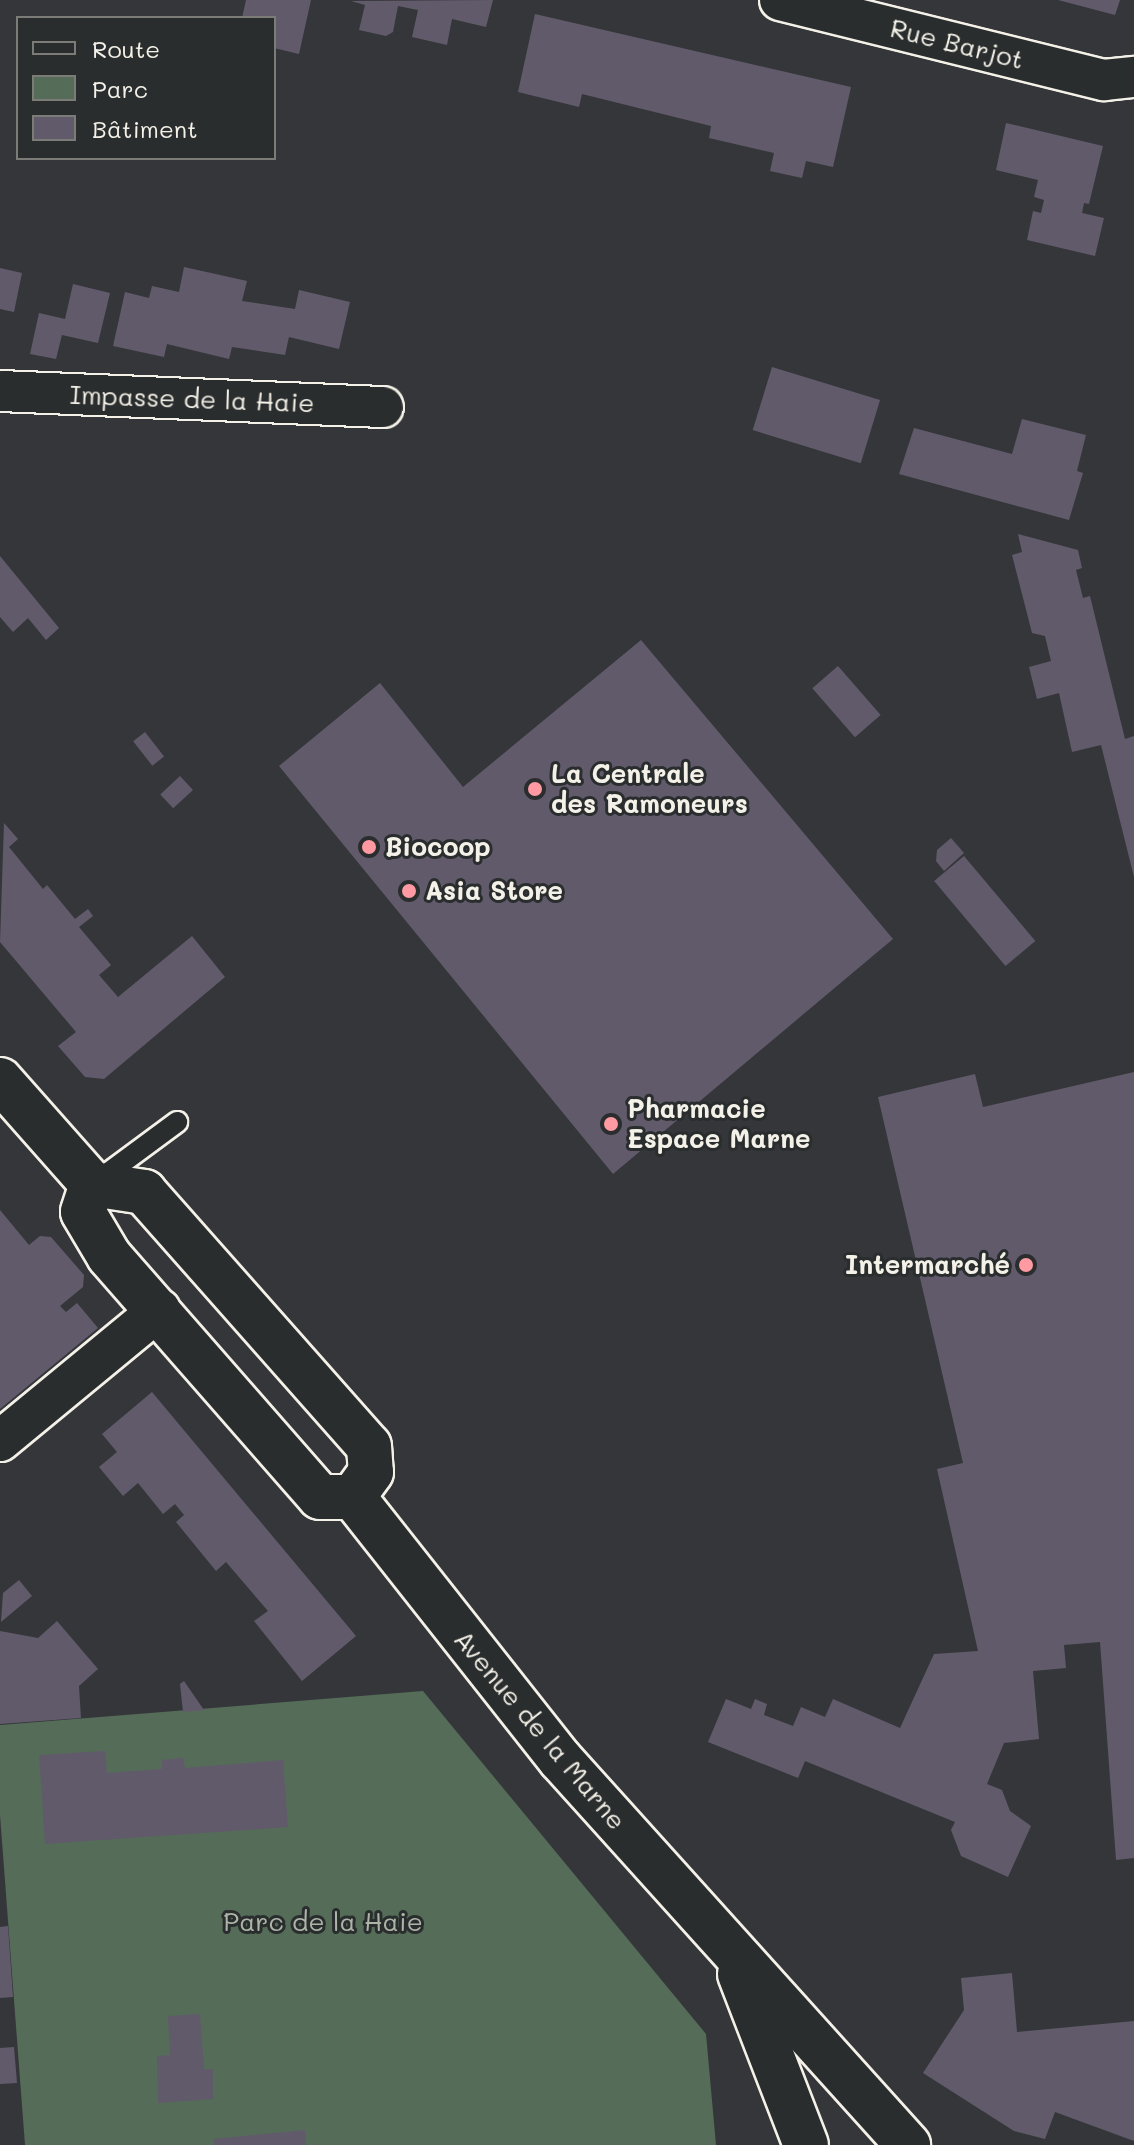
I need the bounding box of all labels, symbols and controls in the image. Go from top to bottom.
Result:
street label: Rue Barjot [887,12,1027,76]
legend [16,16,276,160]
text: Route [92,33,160,64]
text: Parc [92,73,148,104]
text: Bâtiment [92,113,198,144]
street label: Impasse de la Haie [69,379,315,419]
place label: La Centrale des Ramoneurs [551,758,748,820]
marker: La Centrale des Ramoneurs [526,780,544,798]
place label: Biocoop [385,831,491,863]
marker: Biocoop [360,838,378,856]
place label: Asia Store [425,875,563,907]
marker: Asia Store [400,882,418,900]
place label: Pharmacie Espace Marne [627,1093,810,1154]
marker: Pharmacie Espace Marne [602,1115,620,1133]
place label: Intermarché [845,1249,1010,1281]
marker: Intermarché [1017,1256,1035,1274]
street label: Avenue de la Marne [447,1624,633,1836]
park label: Parc de la Haie [223,1906,423,1938]

